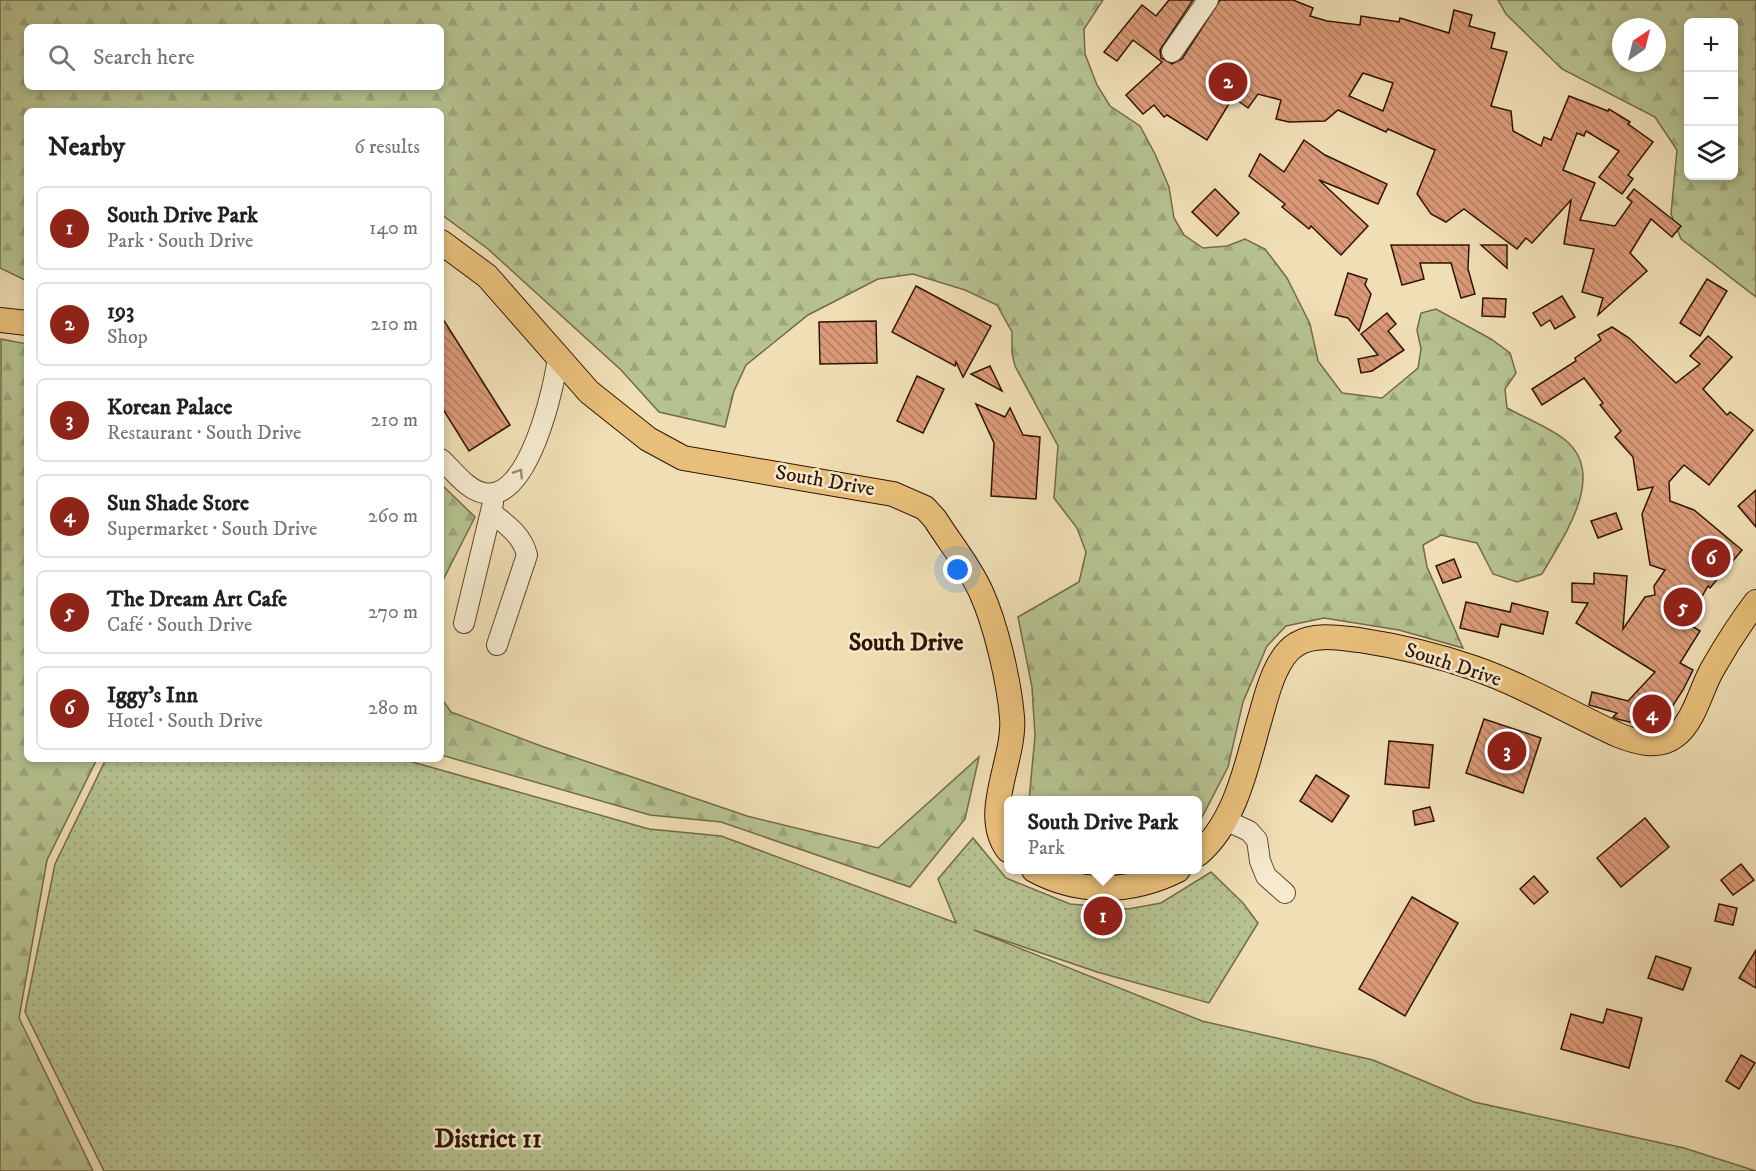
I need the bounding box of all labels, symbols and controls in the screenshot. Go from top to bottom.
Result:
north arrow [1612,18,1666,72]
map controls [1684,18,1738,180]
button: + [1684,18,1738,72]
search box [24,24,444,90]
icon: search [45,41,78,74]
text: Search here [93,44,195,71]
pin: 2 [1208,60,1248,104]
button: − [1684,72,1738,126]
button: layers [1684,126,1738,180]
text: Nearby [48,131,125,164]
text: 6 results [354,135,420,160]
text: South Drive Park [107,202,258,229]
text: 1 [66,216,73,241]
text: 140 m [369,216,418,241]
text: Park · South Drive [107,229,253,254]
text: 193 [107,298,134,325]
text: 2 [65,312,74,337]
text: 210 m [371,312,418,337]
text: Shop [107,325,148,350]
text: Korean Palace [107,394,232,421]
text: 3 [66,408,73,433]
text: 210 m [371,408,418,433]
text: Restaurant · South Drive [107,421,301,446]
street label: South Drive [773,459,877,503]
one-way arrow [512,468,523,479]
text: Sun Shade Store [107,490,249,517]
text: 4 [64,504,75,529]
text: 260 m [368,504,418,529]
text: Supermarket · South Drive [107,517,317,542]
pin: 6 [1692,536,1730,580]
your location [943,555,972,584]
pin: 5 [1664,584,1702,630]
text: The Dream Art Cafe [107,586,287,613]
text: 5 [65,600,74,625]
text: 270 m [368,600,418,625]
text: Café · South Drive [107,613,252,638]
district label: South Drive [849,628,963,658]
street label: South Drive [1401,637,1505,693]
text: Iggy's Inn [107,682,198,709]
pin: 4 [1632,692,1672,736]
text: 6 [64,696,75,721]
text: 280 m [368,696,418,721]
text: Hotel · South Drive [107,709,263,734]
pin: 3 [1488,728,1526,774]
popup [1004,796,1202,874]
text: South Drive Park [1028,809,1178,836]
text: Park [1028,836,1065,861]
pin: 1 [1084,894,1122,938]
district label: District 11 [434,1122,542,1156]

